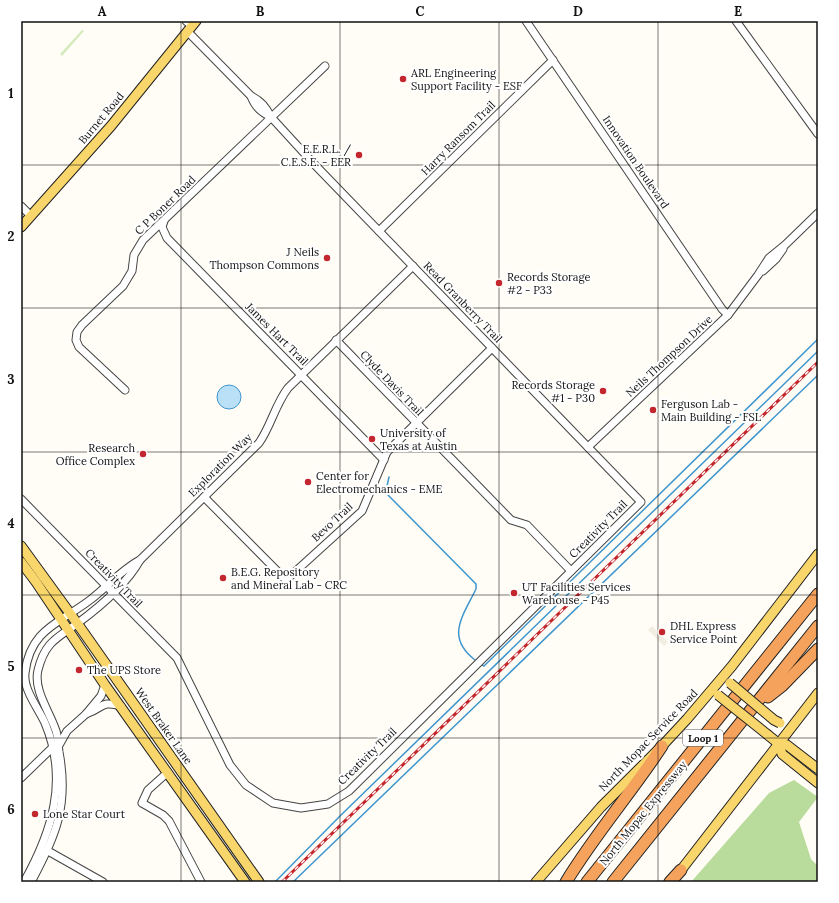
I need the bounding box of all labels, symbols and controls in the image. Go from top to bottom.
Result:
text: A [98,3,107,20]
text: B [256,3,265,20]
text: C [416,3,425,20]
text: D [573,3,583,20]
text: E [734,3,742,20]
place label: ARL Engineering Support Facility - ESF [410,66,522,93]
marker: ARL Engineering Support Facility - ESF [398,74,408,84]
text: 1 [8,85,14,102]
street label: Burnet Road [75,89,127,147]
street label: Harry Ransom Trail [418,98,498,178]
street label: Innovation Boulevard [600,113,672,211]
place label: E.E.R.L. / C.E.S.E. - EER [281,142,351,169]
marker: E.E.R.L. / C.E.S.E. - EER [354,150,364,160]
street label: C P Boner Road [132,172,199,238]
text: 2 [8,228,15,245]
place label: J Neils Thompson Commons [209,245,319,272]
marker: J Neils Thompson Commons [322,253,332,263]
street label: Read Granberry Trail [421,258,505,346]
place label: Records Storage #2 - P33 [507,270,590,297]
marker: Records Storage #2 - P33 [494,278,504,288]
street label: James Hart Trail [242,299,311,368]
street label: Neils Thompson Drive [623,312,715,400]
street label: Clyde Davis Trail [357,347,427,419]
text: 3 [7,371,15,388]
place label: Records Storage #1 - P30 [512,378,595,405]
marker: Records Storage #1 - P30 [598,386,608,396]
place label: Ferguson Lab - Main Building - FSL [661,397,762,424]
marker: Ferguson Lab - Main Building - FSL [648,405,658,415]
place label: University of Texas at Austin [380,426,458,453]
street label: Exploration Way [185,430,255,500]
marker: University of Texas at Austin [367,434,377,444]
place label: Research Office Complex [56,441,135,468]
marker: Research Office Complex [138,449,148,459]
place label: Center for Electromechanics - EME [316,469,443,496]
marker: Center for Electromechanics - EME [303,477,313,487]
street label: Creativity Trail [566,497,630,561]
street label: Bevo Trail [309,500,355,544]
text: 4 [7,515,15,532]
street label: Creativity Trail [82,546,146,610]
place label: B.E.G. Repository and Mineral Lab - CRC [231,565,347,592]
marker: B.E.G. Repository and Mineral Lab - CRC [218,573,228,583]
place label: UT Facilities Services Warehouse - P45 [522,580,631,607]
marker: UT Facilities Services Warehouse - P45 [509,588,519,598]
place label: DHL Express Service Point [670,619,738,646]
marker: DHL Express Service Point [657,627,667,637]
text: 5 [7,658,15,675]
place label: The UPS Store [87,663,161,677]
marker: The UPS Store [74,665,84,675]
street label: West Braker Lane [132,685,196,767]
street label: North Mopac Service Road [596,686,701,794]
street label: Creativity Trail [335,724,399,788]
road number: Loop 1 [683,730,723,746]
street label: North Mopac Expressway [596,758,690,868]
text: 6 [7,801,15,818]
place label: Lone Star Court [43,807,126,821]
marker: Lone Star Court [30,809,40,819]

